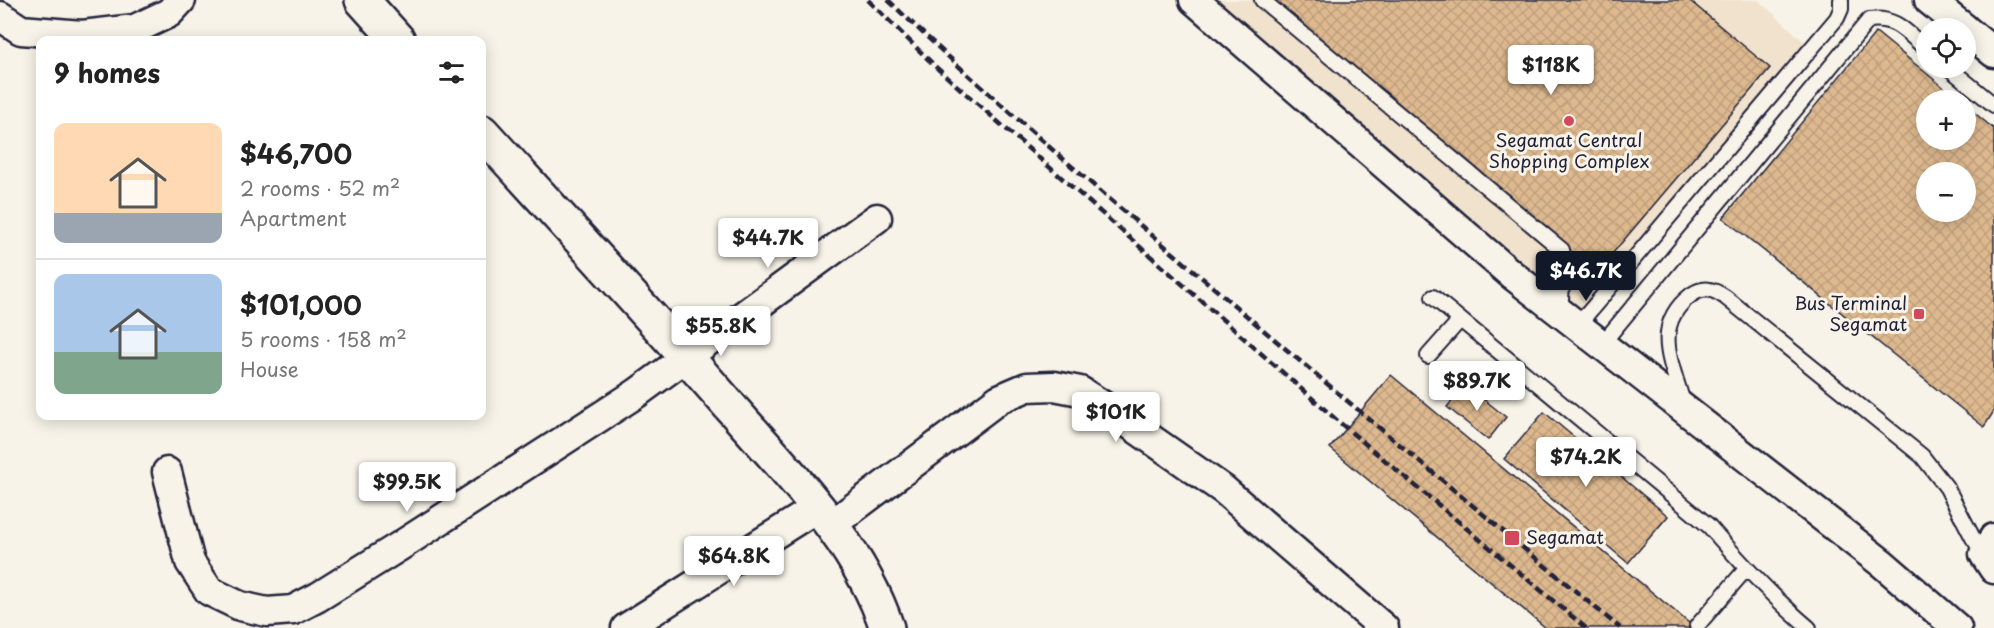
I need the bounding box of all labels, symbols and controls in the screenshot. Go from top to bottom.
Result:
map controls [1916,18,1976,222]
button: locate [1916,18,1976,78]
pin: $118K [1509,45,1593,96]
text: $118K [1522,49,1580,79]
text: 9 homes [54,53,160,92]
icon: filters [435,56,468,89]
button: + [1916,90,1976,150]
marker: Segamat Central Shopping Complex [1562,114,1576,128]
place label: Segamat Central Shopping Complex [1489,126,1649,174]
text: $46,700 [240,134,352,173]
icon: home [102,147,174,219]
button: − [1916,162,1976,222]
text: 2 rooms · 52 m² [240,173,400,203]
text: Apartment [240,203,347,233]
pin: $44.7K [719,218,817,269]
text: $44.7K [732,222,804,252]
pin: $46.7K [1537,251,1635,302]
text: $46.7K [1550,255,1622,285]
text: $101,000 [240,285,362,324]
place label: Bus Terminal Segamat [1794,289,1907,337]
icon: home [102,298,174,370]
pin: $55.8K [672,306,770,357]
marker: Bus Terminal Segamat [1912,307,1926,321]
text: $55.8K [685,310,757,340]
text: 5 rooms · 158 m² [240,324,407,354]
text: House [240,354,299,384]
pin: $89.7K [1428,361,1526,412]
text: $89.7K [1443,365,1511,395]
pin: $101K [1074,392,1158,443]
text: $101K [1086,396,1146,426]
pin: $74.2K [1537,437,1635,488]
text: $74.2K [1550,441,1622,471]
pin: $99.5K [358,462,456,513]
text: $99.5K [373,466,441,496]
place label: Segamat [1526,523,1604,550]
marker: Segamat [1503,529,1521,547]
pin: $64.8K [685,536,783,587]
text: $64.8K [698,540,770,570]

